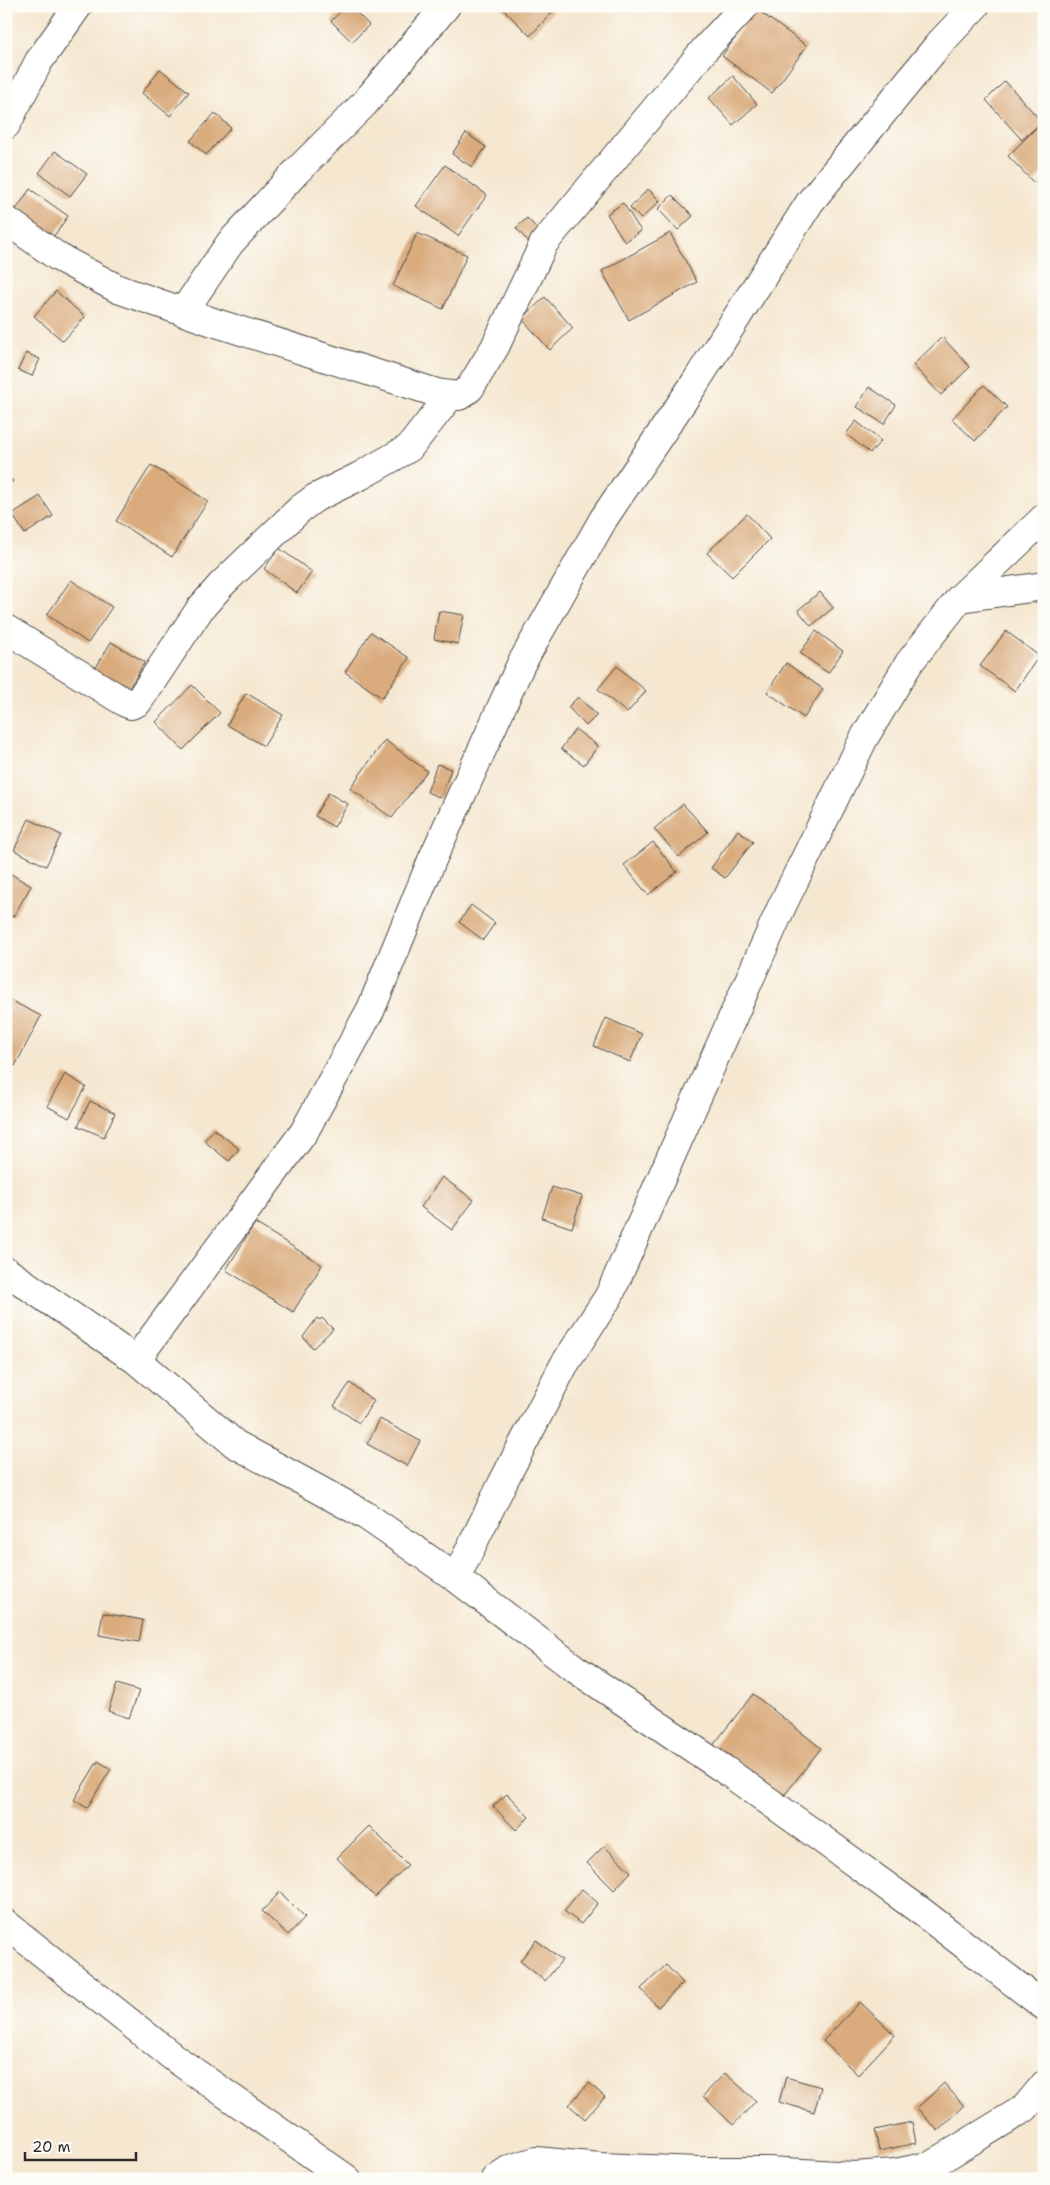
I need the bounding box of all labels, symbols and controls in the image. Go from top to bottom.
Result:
scale bar [25,2130,136,2162]
text: 20 m [32,2137,71,2157]

